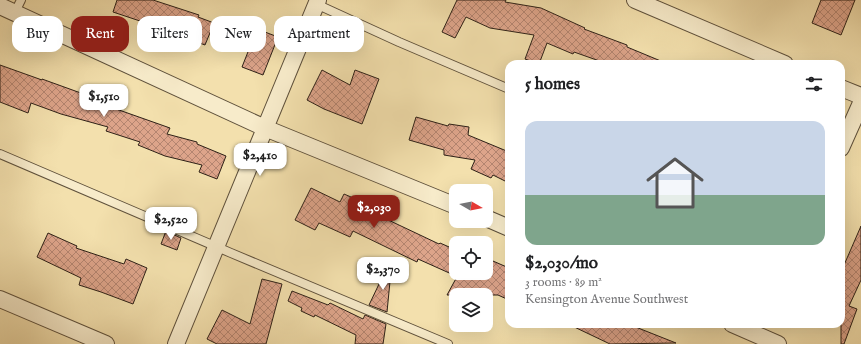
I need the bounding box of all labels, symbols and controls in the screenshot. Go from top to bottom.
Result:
chip: Buy [12,16,63,52]
chip: Rent [71,16,129,52]
chip: Filters [137,16,202,52]
chip: New [210,16,266,52]
chip: Apartment [274,16,364,52]
icon: filters [803,73,825,95]
text: 5 homes [525,74,580,95]
pin: $1,510 [71,84,137,118]
text: $1,510 [88,88,120,105]
pin: $2,410 [227,143,293,177]
text: $2,410 [243,147,277,164]
icon: home [639,147,711,219]
north arrow [449,184,493,228]
map controls [449,184,493,332]
pin: $2,030 [341,195,407,229]
text: $2,030 [357,199,391,216]
pin: $2,520 [138,207,204,241]
text: $2,520 [154,211,188,228]
button: locate [449,236,493,280]
text: $2,030/mo [525,253,598,274]
pin: $2,370 [350,257,416,291]
text: $2,370 [366,261,400,278]
text: 3 rooms · 89 m² [525,274,602,291]
button: layers [449,288,493,332]
text: Kensington Avenue Southwest [525,291,688,308]

